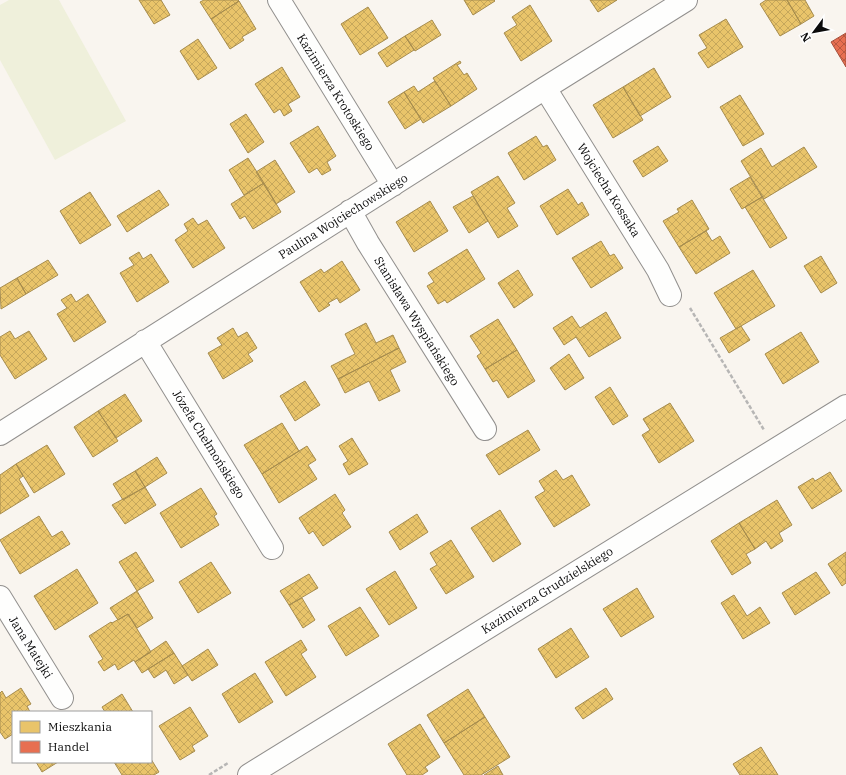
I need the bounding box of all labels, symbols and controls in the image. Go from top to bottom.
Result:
north arrow [794,12,834,52]
text: N [797,30,814,45]
street label: Kazimierza Krotoskiego [294,31,378,153]
street label: Wojciecha Kossaka [574,140,644,240]
street label: Paulina Wojciechowskiego [276,170,411,262]
street label: Stanisława Wyspiańskiego [371,254,463,388]
street label: Józefa Chełmońskiego [169,387,249,501]
street label: Kazimierza Grudzielskiego [478,543,616,637]
street label: Jana Matejki [6,613,56,681]
legend [12,711,152,763]
text: Mieszkania [48,719,112,734]
text: Handel [48,739,89,754]

